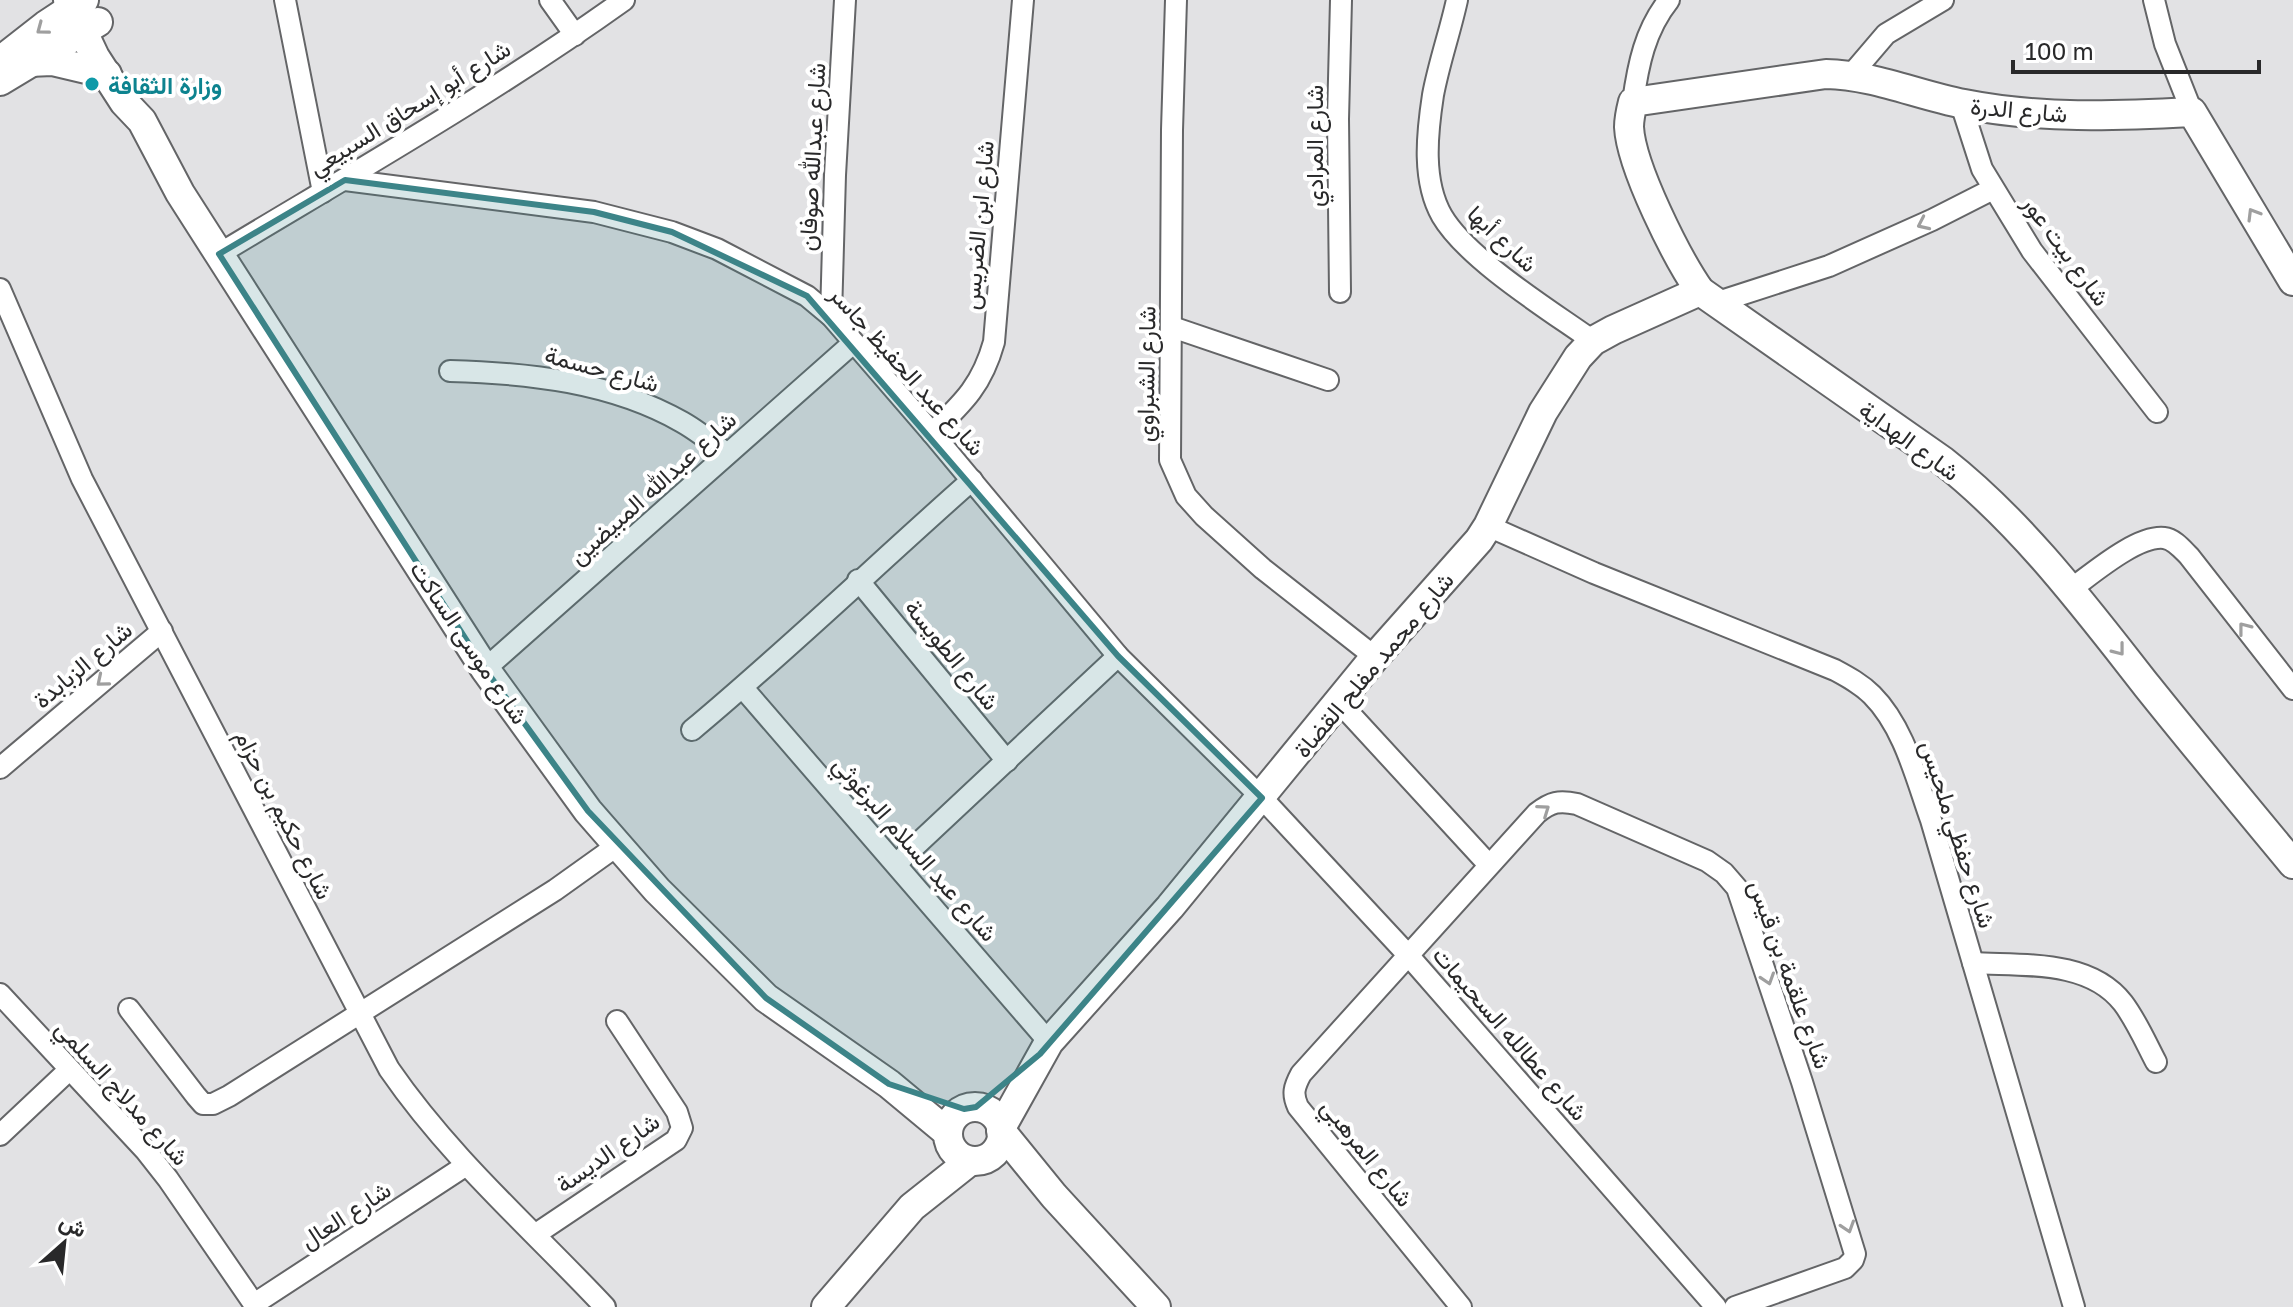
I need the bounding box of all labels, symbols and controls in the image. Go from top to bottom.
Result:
one-way arrow [36,19,51,33]
scale bar [2013,24,2259,74]
street label: شارع أبو إسحاق السبيعي [303,33,518,186]
text: 100 m [2025,36,2094,65]
street label: شارع عبدالله صوفان [792,62,833,252]
place label: وزارة الثقافة [108,70,222,101]
marker: وزارة الثقافة [83,75,101,93]
street label: شارع المرادي [1299,85,1334,207]
street label: شارع الدرة [1969,90,2069,131]
street label: شارع ابن الضريس [955,139,1002,311]
street label: شارع بيت عور [2014,188,2117,313]
street label: شارع أبها [1460,198,1544,280]
one-way arrow [2247,208,2262,223]
one-way arrow [1917,214,1931,230]
street label: شارع عبد الحفيظ جاسر [821,278,992,463]
street label: شارع الشبراوي [1129,306,1167,442]
street label: شارع حسمة [541,339,662,400]
street label: شارع الهداية [1852,394,1966,489]
street label: شارع عبدالله المبيضين [562,404,744,572]
street label: شارع موسى الساكت [402,555,535,731]
street label: شارع محمد مفلح القضاة [1287,565,1462,765]
street label: شارع الطويسة [897,593,1006,717]
street label: شارع الزبابدة [27,614,139,716]
one-way arrow [2240,622,2254,637]
one-way arrow [2109,641,2124,655]
one-way arrow [97,671,112,686]
street label: شارع حكيم بن حزام [227,724,340,905]
street label: شارع حفظي ملحيس [1909,737,2003,933]
street label: شارع عبد السلام البرغوثي [823,750,1004,950]
one-way arrow [1535,805,1549,820]
street label: شارع علقمة بن قيس [1741,876,1839,1073]
street label: شارع عطالله السحيمات [1425,940,1594,1128]
one-way arrow [1758,972,1774,986]
street label: شارع مدلاج السلمي [46,1013,196,1175]
street label: شارع المرهبي [1311,1092,1420,1216]
street label: شارع الديسة [550,1106,666,1201]
street label: شارع العال [294,1174,397,1256]
north arrow [24,1203,104,1283]
text: ش [55,1207,91,1244]
one-way arrow [1839,1219,1855,1233]

